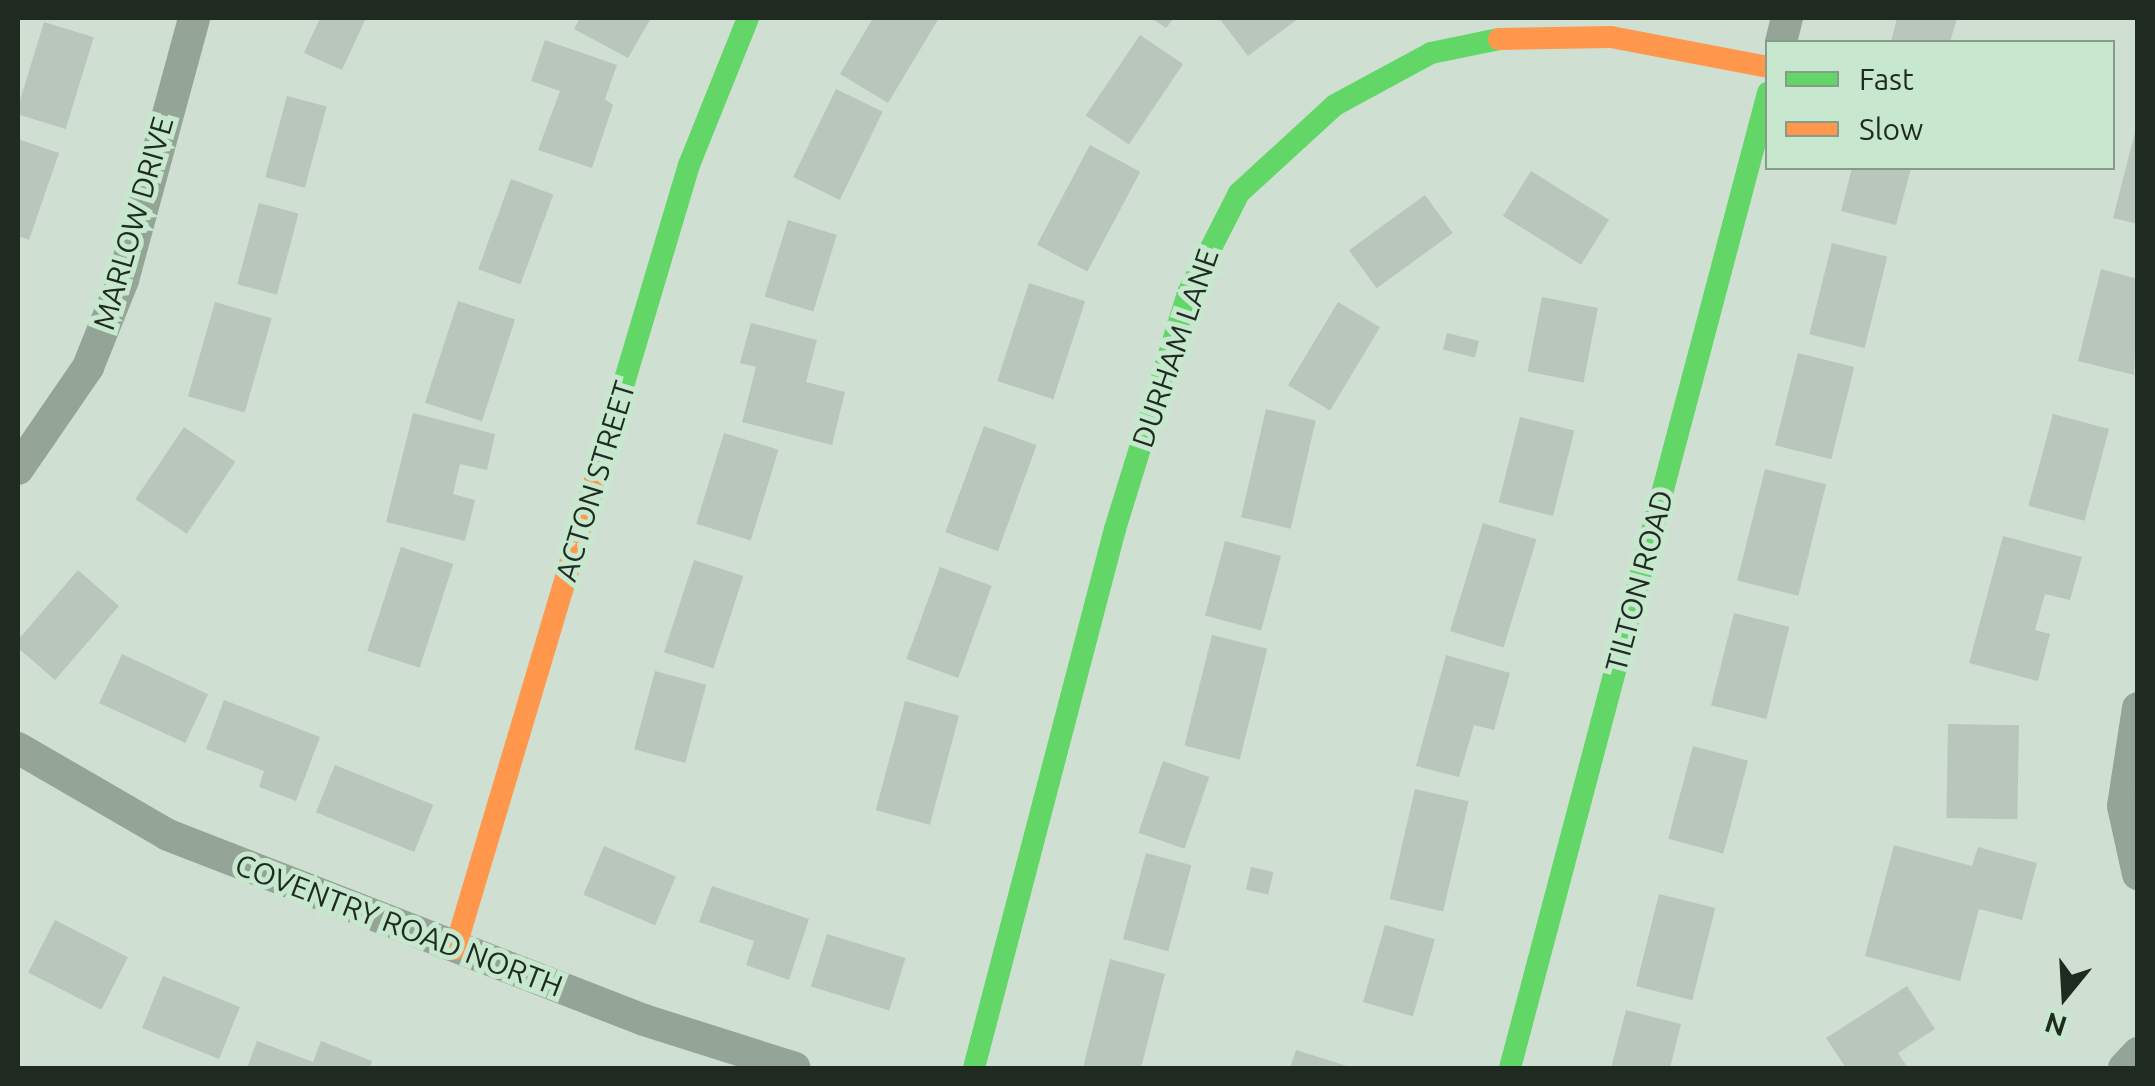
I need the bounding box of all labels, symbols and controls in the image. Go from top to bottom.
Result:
legend [1765,40,2115,170]
text: Fast [1859,62,1914,96]
street label: MARLOW DRIVE [85,112,181,334]
text: Slow [1859,112,1923,146]
street label: DURHAM LANE [1124,244,1226,452]
street label: ACTON STREET [547,377,643,585]
street label: TILTON ROAD [1597,486,1681,676]
street label: COVENTRY ROAD NORTH [230,846,568,1004]
north arrow [2015,946,2115,1046]
text: N [2041,1007,2070,1043]

